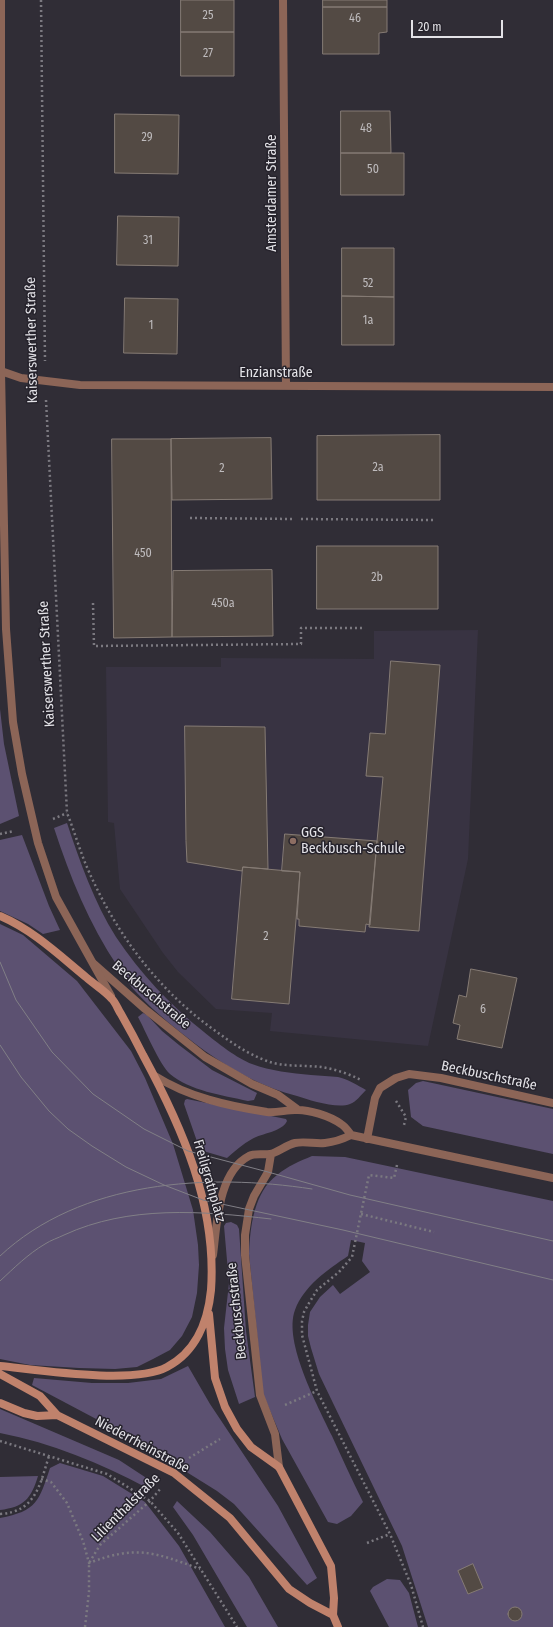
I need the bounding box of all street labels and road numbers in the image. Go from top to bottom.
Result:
street label: Amsterdamer Straße [264,134,280,252]
street label: Kaiserswerther Straße [22,277,42,403]
street label: Enzianstraße [239,365,313,381]
street label: Kaiserswerther Straße [35,600,59,728]
street label: Beckbuschstraße [108,957,194,1033]
street label: Beckbuschstraße [440,1058,538,1094]
street label: Freiligrathplatz [189,1137,229,1225]
street label: Beckbuschstraße [224,1262,250,1360]
street label: Niederrheinstraße [92,1413,192,1477]
street label: Lilienthalstraße [88,1470,164,1546]

